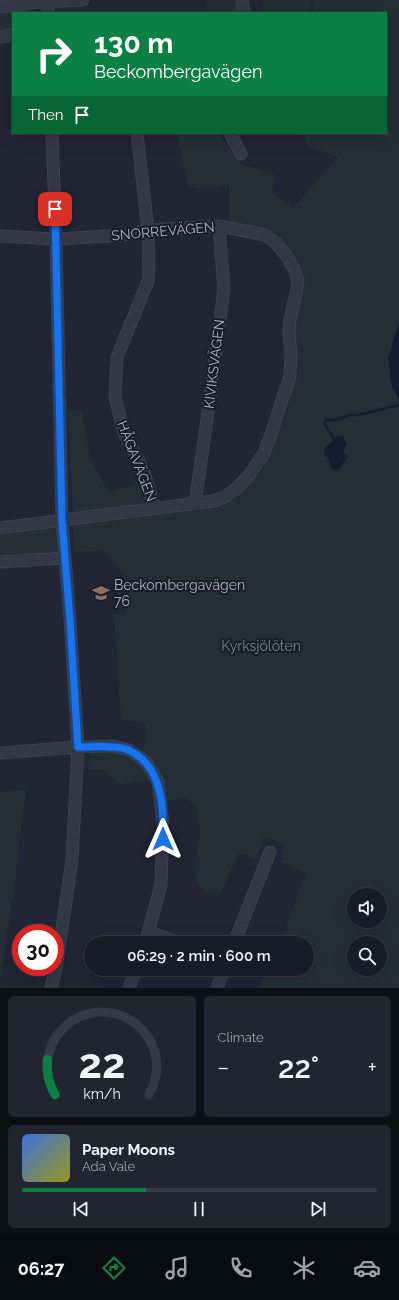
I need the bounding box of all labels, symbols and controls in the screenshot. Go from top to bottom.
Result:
text: 130 m [94,27,173,60]
icon: right [28,28,80,80]
text: Beckombergavägen [94,61,262,82]
icon: arrive [71,104,93,126]
text: Then [28,106,63,124]
pin [38,192,72,226]
icon: arrive [44,198,66,220]
street label: SNORREVÄGEN [110,217,215,243]
street label: KIVIKSVÄGEN [199,318,227,410]
street label: HÅGAVÄGEN [114,418,162,504]
place label: Beckombergavägen 76 [114,577,245,609]
school or university icon: Beckombergavägen 76 [91,583,111,603]
park label: Kyrksjölöten [221,638,301,654]
position arrow [142,818,184,860]
map controls [347,888,387,976]
button: sound [347,888,387,928]
speed limit sign: 30 [12,924,64,976]
button: search [347,936,387,976]
text: 06:29 · 2 min · 600 m [127,947,271,965]
text: Climate [218,1030,264,1045]
text: 22 [78,1038,125,1087]
text: 22° [278,1050,319,1085]
text: − [218,1054,229,1080]
text: + [368,1054,377,1080]
text: km/h [83,1085,121,1101]
text: Paper Moons [82,1141,175,1159]
text: Ada Vale [82,1159,135,1174]
icon: previous [70,1198,92,1220]
icon: pause [188,1198,210,1220]
icon: next [307,1198,329,1220]
icon: directions [100,1254,128,1282]
icon: music [163,1254,191,1282]
icon: phone [227,1254,255,1282]
icon: climate [290,1254,318,1282]
icon: car [353,1254,381,1282]
text: 06:27 [18,1258,64,1279]

